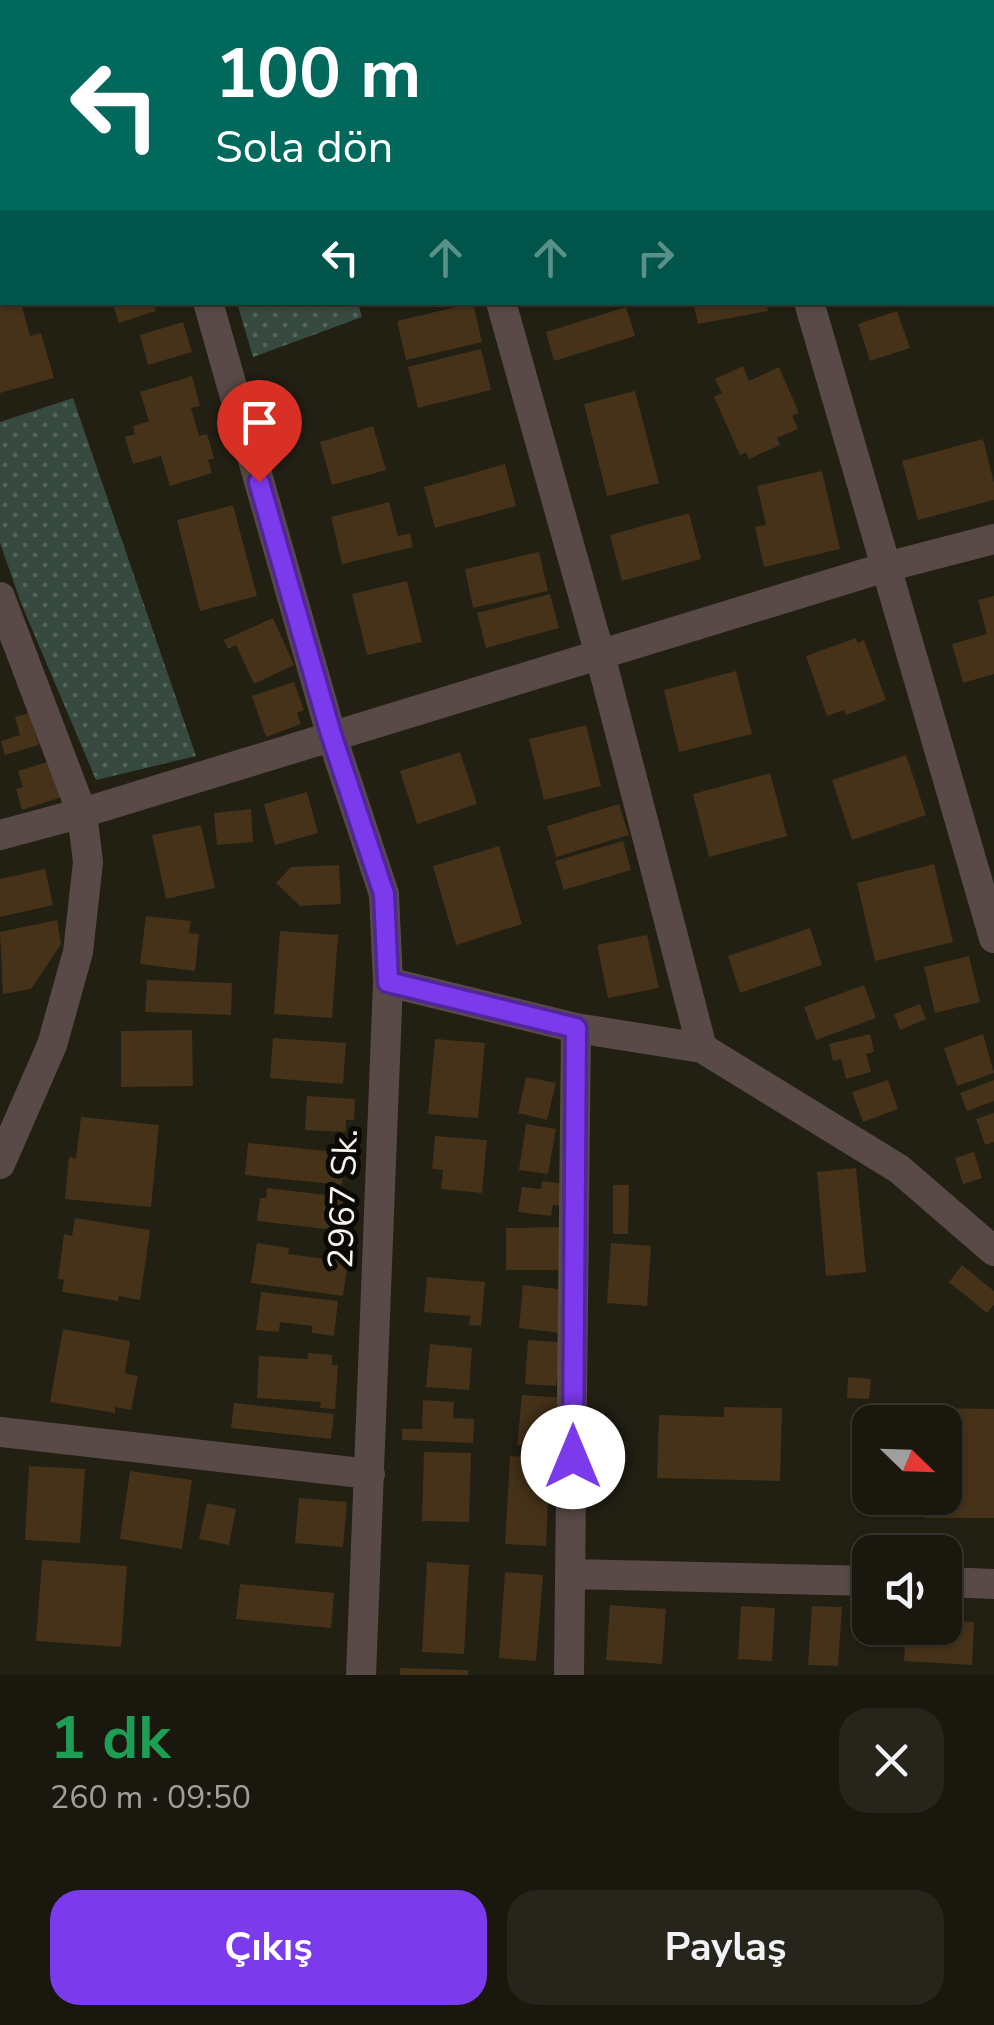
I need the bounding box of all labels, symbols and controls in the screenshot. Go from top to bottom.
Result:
text: 100 m [215,26,421,122]
icon: left [50,40,180,170]
text: Sola dön [215,117,393,178]
icon: left [313,230,368,285]
icon: ahead [418,230,473,285]
icon: ahead [523,230,578,285]
icon: right [628,230,683,285]
pin [217,380,302,483]
icon: arrive [232,395,287,450]
street label: 2967 Sk. [317,1128,369,1270]
position arrow [521,1405,625,1509]
north arrow [852,1405,962,1515]
map controls [852,1405,962,1645]
button: sound [852,1535,962,1645]
text: 1 dk [50,1697,170,1779]
button: close [839,1708,944,1813]
text: 260 m · 09:50 [50,1776,251,1819]
button: Çıkış [50,1890,487,2005]
button: Paylaş [507,1890,944,2005]

